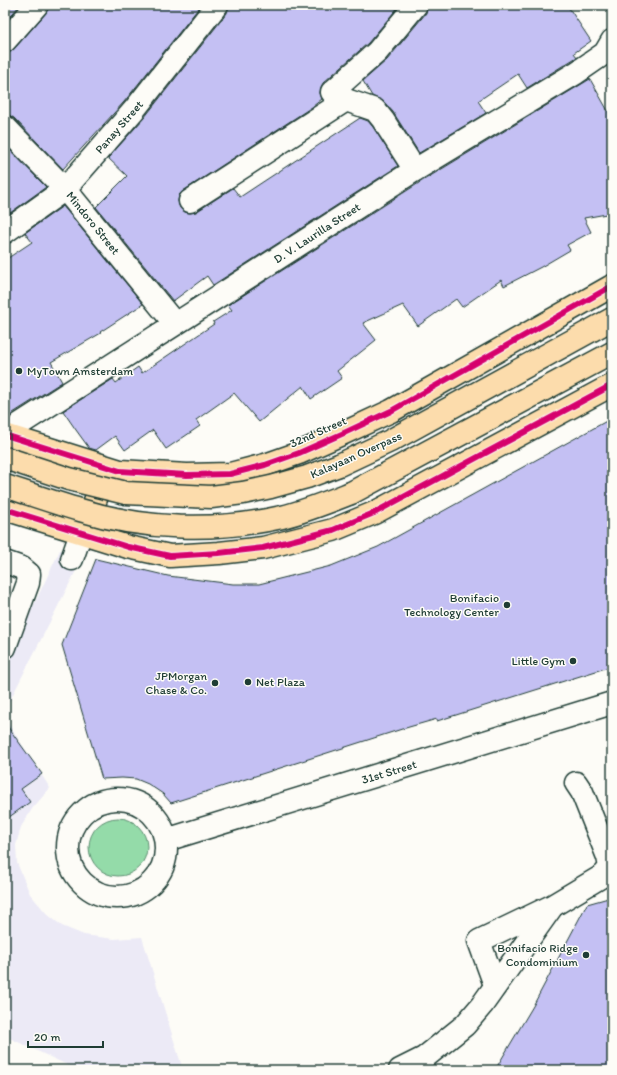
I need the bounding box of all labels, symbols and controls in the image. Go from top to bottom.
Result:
street label: Panay Street [92,97,146,156]
street label: Mindoro Street [63,189,123,258]
street label: D. V. Laurilla Street [271,199,363,266]
place label: MyTown Amsterdam [27,364,133,378]
marker: MyTown Amsterdam [14,366,24,376]
street label: 32nd Street [287,413,349,451]
street label: Kalayaan Overpass [308,429,404,481]
place label: Bonifacio Technology Center [404,591,499,619]
marker: Bonifacio Technology Center [502,600,512,610]
place label: Little Gym [512,654,565,668]
marker: Little Gym [568,656,578,666]
place label: JPMorgan Chase & Co. [146,669,207,697]
place label: Net Plaza [256,675,306,689]
marker: Net Plaza [243,677,253,687]
marker: JPMorgan Chase & Co. [210,678,220,688]
street label: 31st Street [360,757,419,787]
place label: Bonifacio Ridge Condominium [497,941,578,969]
marker: Bonifacio Ridge Condominium [581,950,591,960]
scale bar [28,1023,103,1049]
text: 20 m [34,1030,61,1044]

